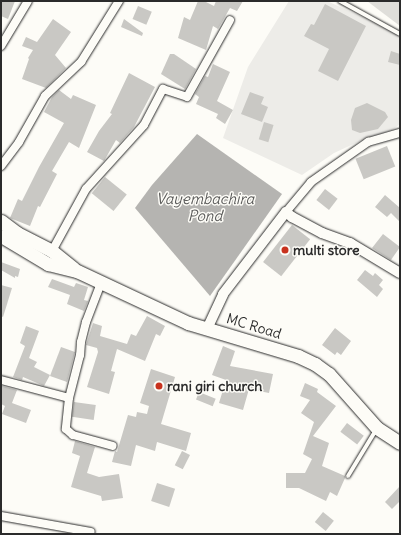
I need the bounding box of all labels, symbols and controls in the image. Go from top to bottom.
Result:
water label: Vayembachira Pond [156,189,254,224]
place label: multi store [293,242,359,258]
marker: multi store [280,245,290,255]
street label: MC Road [224,310,284,342]
place label: rani giri church [167,378,262,394]
marker: rani giri church [154,381,164,391]

